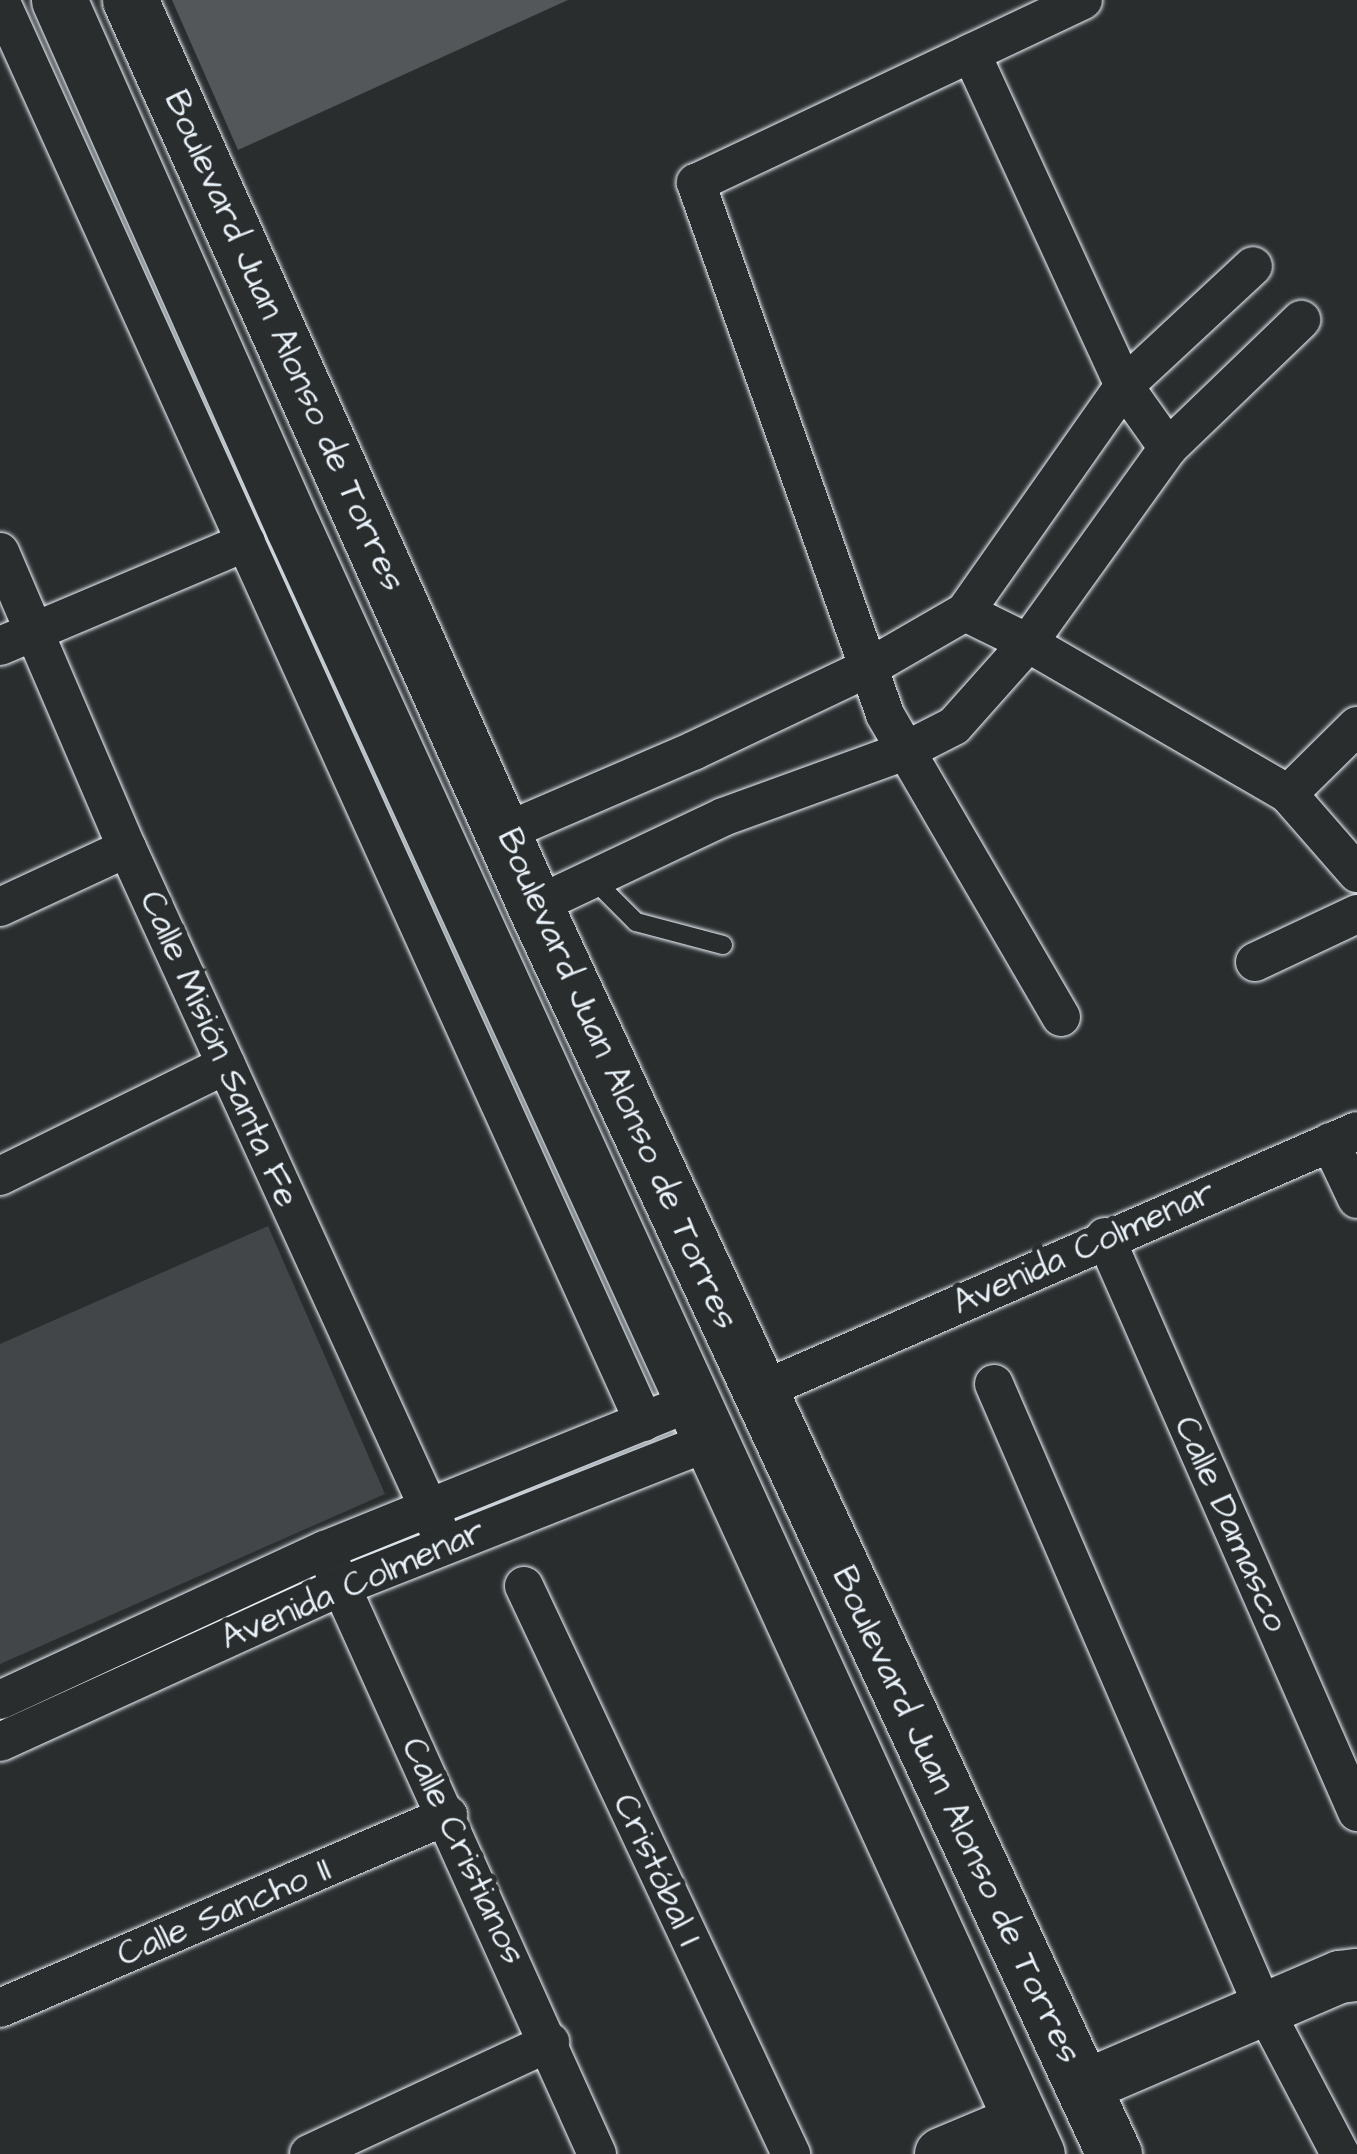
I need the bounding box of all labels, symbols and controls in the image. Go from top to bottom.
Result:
street label: Boulevard Juan Alonso de Torres [154,84,414,598]
street label: Boulevard Juan Alonso de Torres [487,822,747,1336]
street label: Calle Misión Santa Fe [130,884,308,1214]
street label: Avenida Colmenar [946,1171,1222,1325]
street label: Calle Damasco [1165,1410,1297,1638]
street label: Avenida Colmenar [215,1510,491,1660]
street label: Boulevard Juan Alonso de Torres [822,1560,1090,2070]
street label: Calle Cristianos [392,1731,534,1971]
street label: Cristóbal I [604,1787,710,1953]
street label: Calle Sancho II [111,1848,337,1976]

